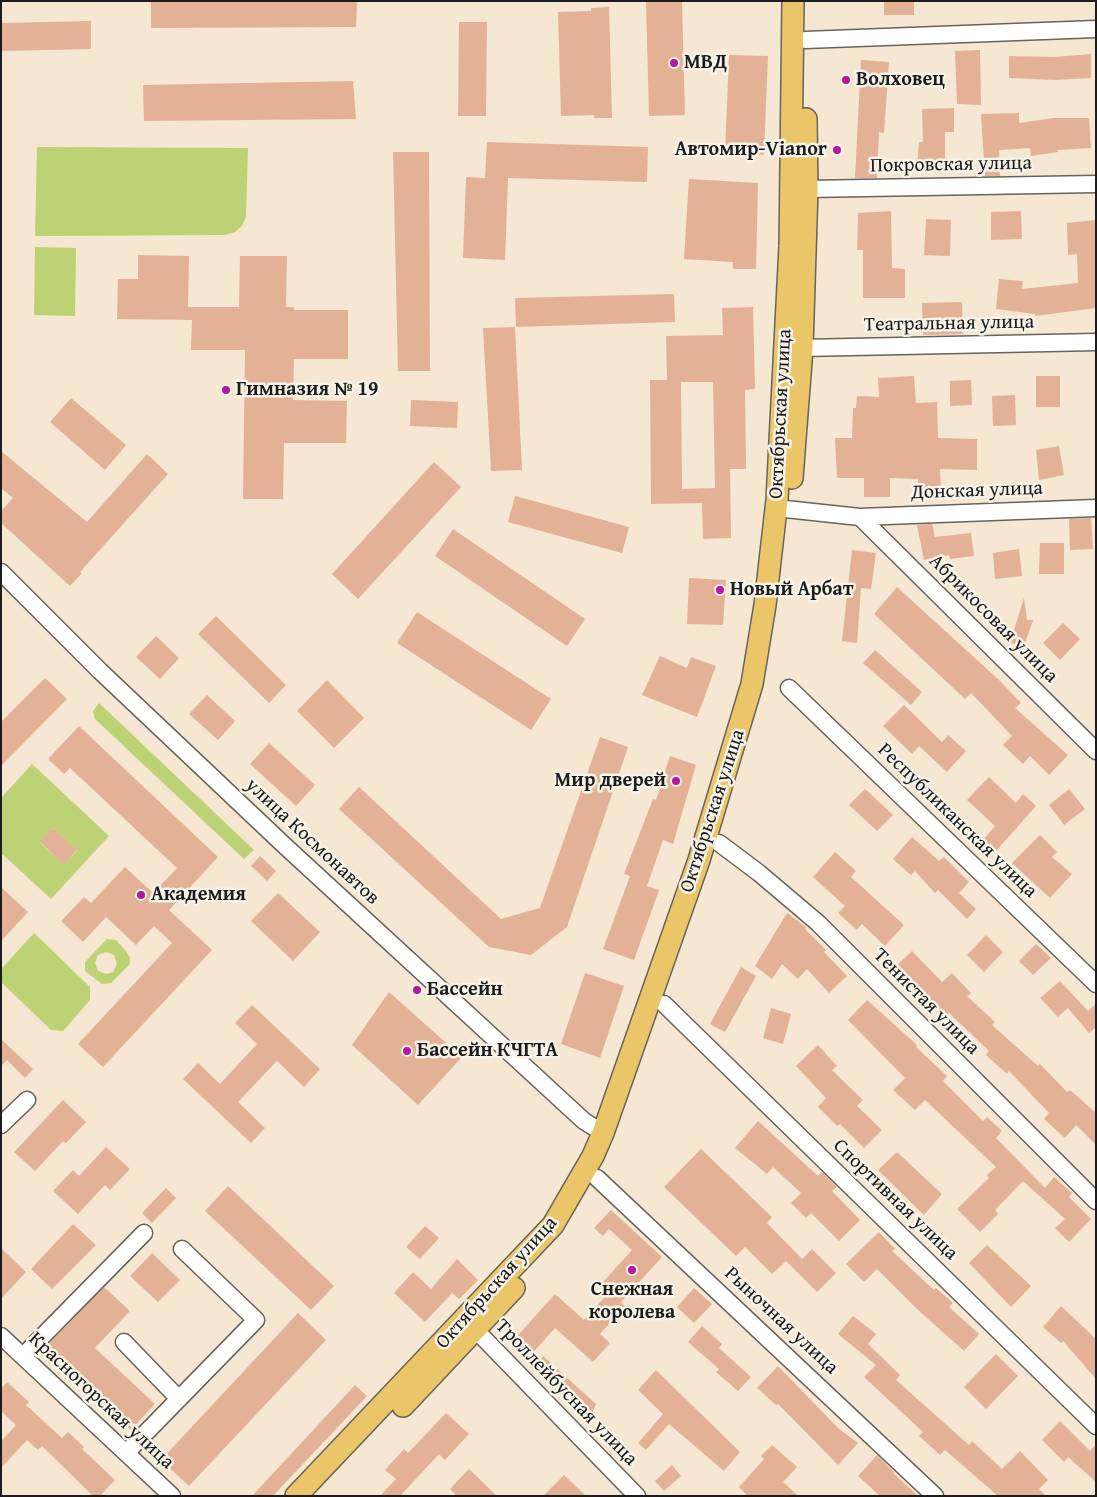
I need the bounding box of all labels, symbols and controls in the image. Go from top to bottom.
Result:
place label: МВД [684,51,727,75]
marker: МВД [668,57,680,69]
place label: Волховец [856,68,945,92]
marker: Волховец [840,74,852,86]
place label: Автомир-Vianor [675,138,827,162]
marker: Автомир-Vianor [831,144,843,156]
street label: Покровская улица [870,152,1032,178]
street label: Театральная улица [864,311,1034,337]
street label: Октябрьская улица [765,328,797,500]
place label: Гимназия № 19 [236,378,378,402]
marker: Гимназия № 19 [220,384,232,396]
street label: Донская улица [911,477,1043,505]
street label: Абрикосовая улица [923,549,1063,689]
place label: Новый Арбат [730,578,853,602]
marker: Новый Арбат [714,584,726,596]
street label: Октябрьская улица [675,726,751,896]
street label: Республиканская улица [872,739,1042,903]
place label: Мир дверей [555,769,666,793]
street label: улица Космонавтов [240,774,384,910]
marker: Мир дверей [670,775,682,787]
place label: Академия [151,883,246,907]
marker: Академия [135,889,147,901]
street label: Тенистая улица [868,944,984,1060]
place label: Бассейн [427,978,503,1002]
marker: Бассейн [411,984,423,996]
place label: Бассейн КЧГТА [417,1039,558,1063]
marker: Бассейн КЧГТА [401,1045,413,1057]
street label: Спортивная улица [828,1134,962,1266]
street label: Октябрьская улица [431,1212,563,1354]
street label: Рыночная улица [719,1262,843,1380]
marker: Снежная королева [626,1264,638,1276]
place label: Снежная королева [589,1278,675,1325]
street label: Троллейбусная улица [490,1315,642,1471]
street label: Красногорская улица [23,1327,179,1475]

